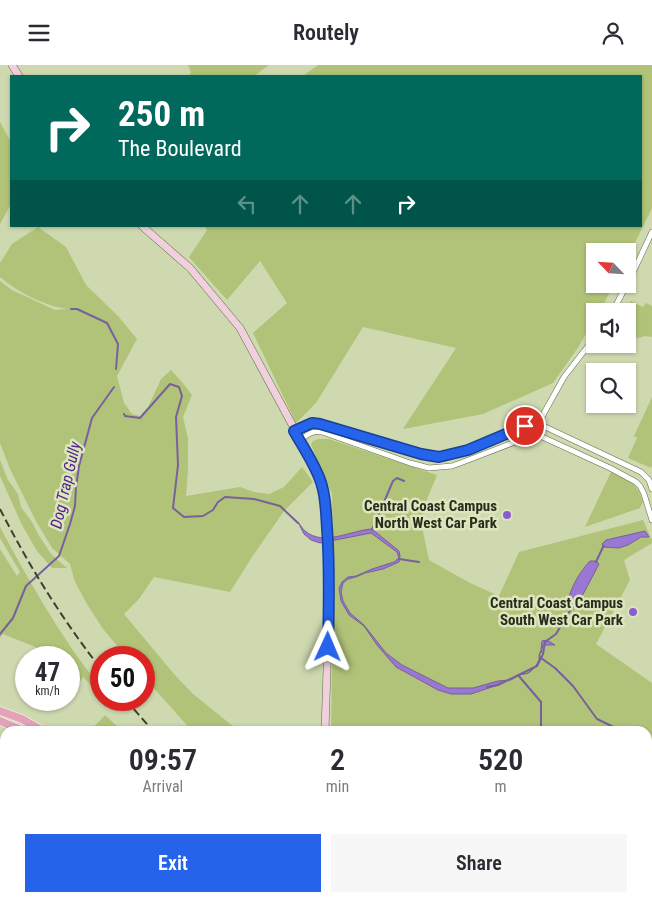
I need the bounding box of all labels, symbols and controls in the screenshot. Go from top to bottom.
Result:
icon: menu [25,19,53,47]
icon: person [599,19,627,47]
text: Routely [293,20,359,45]
text: 250 m [118,94,205,135]
icon: right [35,95,100,160]
text: The Boulevard [118,136,242,161]
icon: left [233,190,261,218]
icon: ahead [286,190,314,218]
icon: ahead [339,190,367,218]
icon: right [392,190,420,218]
north arrow [586,243,636,293]
map controls [586,243,636,413]
button: sound [586,303,636,353]
button: search [586,363,636,413]
pin [504,405,546,447]
icon: arrive [511,412,539,440]
water label: Dog Trap Gully [46,439,85,530]
place label: Central Coast Campus North West Car Park [364,497,498,532]
marker: Central Coast Campus North West Car Park [501,509,513,521]
place label: Central Coast Campus South West Car Park [490,594,624,629]
marker: Central Coast Campus South West Car Park [627,606,639,618]
position arrow [301,620,353,672]
speed limit sign: 50 [90,646,155,711]
text: 47 [35,658,60,687]
text: km/h [35,684,60,698]
text: 09:57 [129,742,197,777]
text: 2 [330,742,345,777]
text: 520 [478,742,523,777]
text: Arrival [143,777,183,796]
text: min [326,777,349,796]
text: m [495,777,507,796]
button: Exit [25,834,321,892]
button: Share [331,834,627,892]

